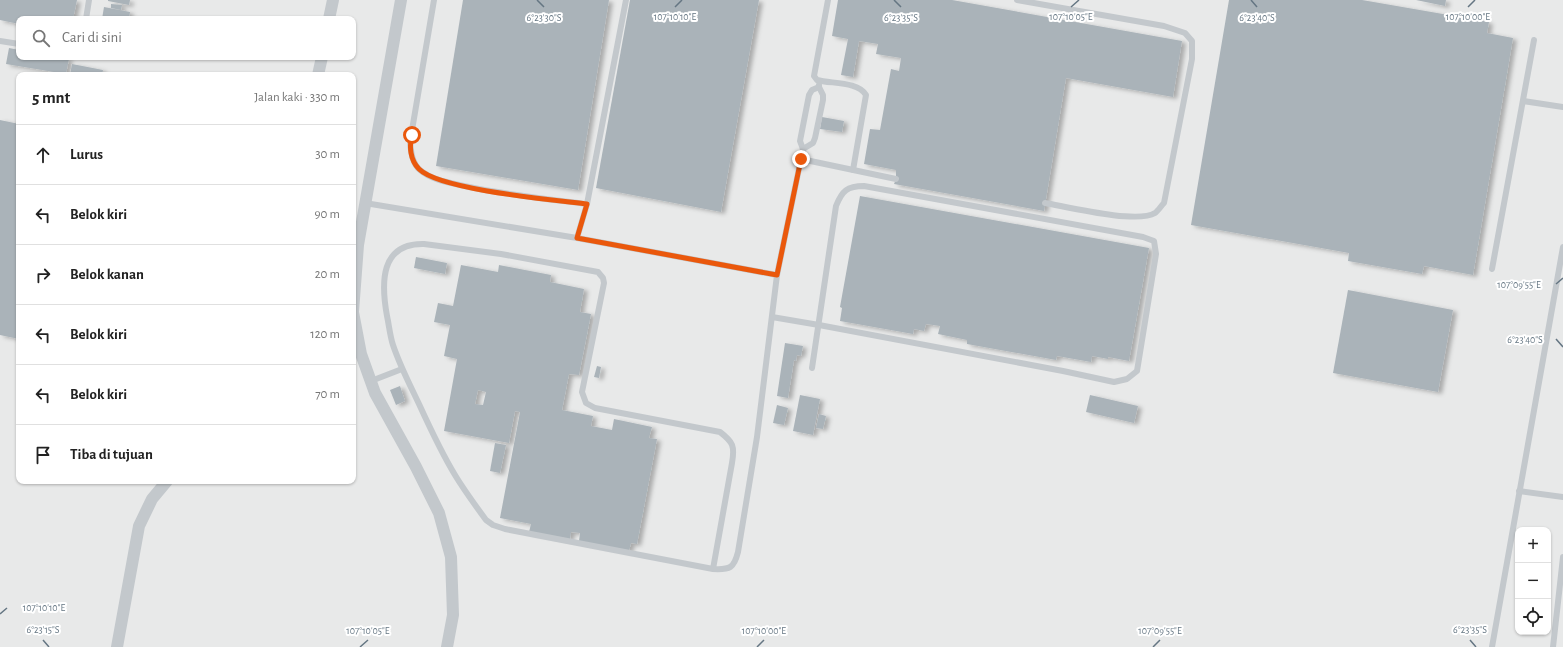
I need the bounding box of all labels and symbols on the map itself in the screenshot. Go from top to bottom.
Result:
text: 107°10'10"E [654,12,696,22]
text: 107°10'05"E [1049,12,1093,22]
text: 107°10'00"E [1446,12,1490,22]
text: 6°23'30"S [527,13,562,23]
text: 6°23'35"S [884,13,918,23]
text: 6°23'40"S [1239,13,1275,23]
route start [403,126,421,144]
route end [792,150,810,168]
text: 107°09'55"E [1497,280,1541,290]
text: 6°23'40"S [1507,335,1543,345]
text: 107°10'10"E [23,603,65,613]
text: 6°23'15"S [26,625,60,635]
text: 6°23'35"S [1453,625,1487,635]
text: 107°10'05"E [346,626,390,636]
text: 107°10'00"E [742,626,786,636]
text: 107°09'55"E [1138,626,1182,636]

